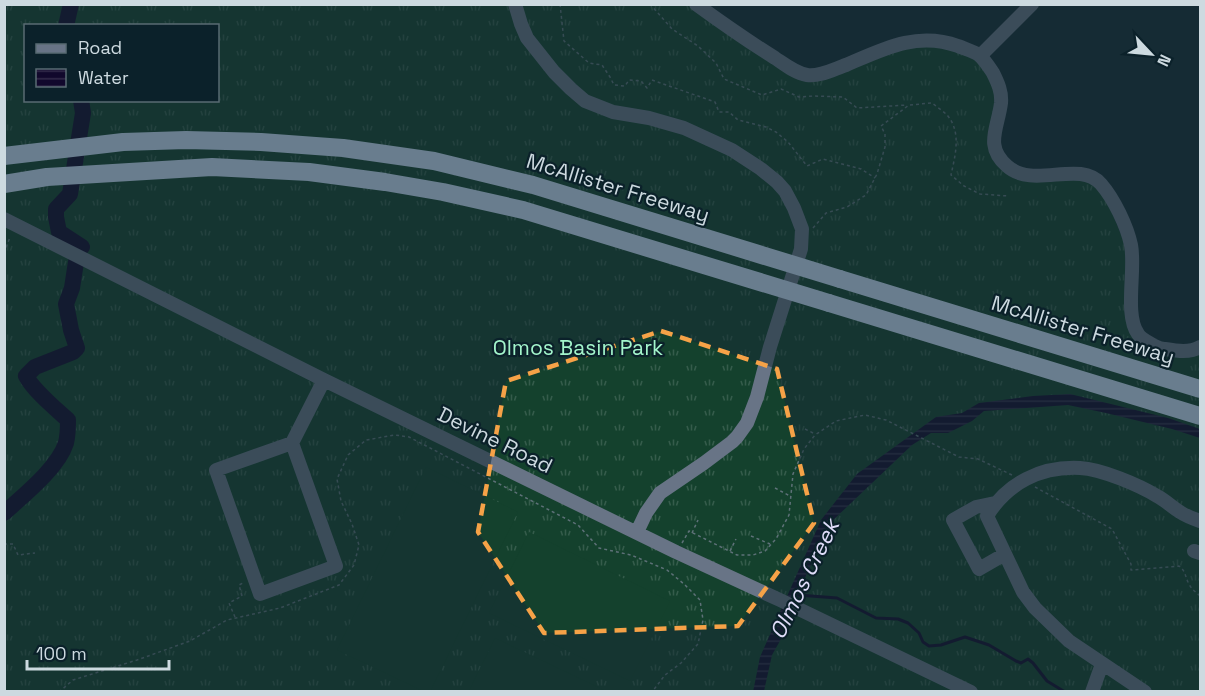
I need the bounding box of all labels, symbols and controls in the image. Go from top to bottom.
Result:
legend [24,24,219,102]
north arrow [1121,24,1181,84]
text: Road [78,36,122,59]
text: N [1152,51,1176,70]
text: Water [78,66,129,89]
street label: McAllister Freeway [523,147,713,228]
street label: McAllister Freeway [988,289,1178,370]
park label: Olmos Basin Park [493,334,663,361]
street label: Devine Road [433,400,557,479]
water label: Olmos Creek [763,513,846,643]
scale bar [27,633,170,671]
text: 100 m [36,642,87,665]

